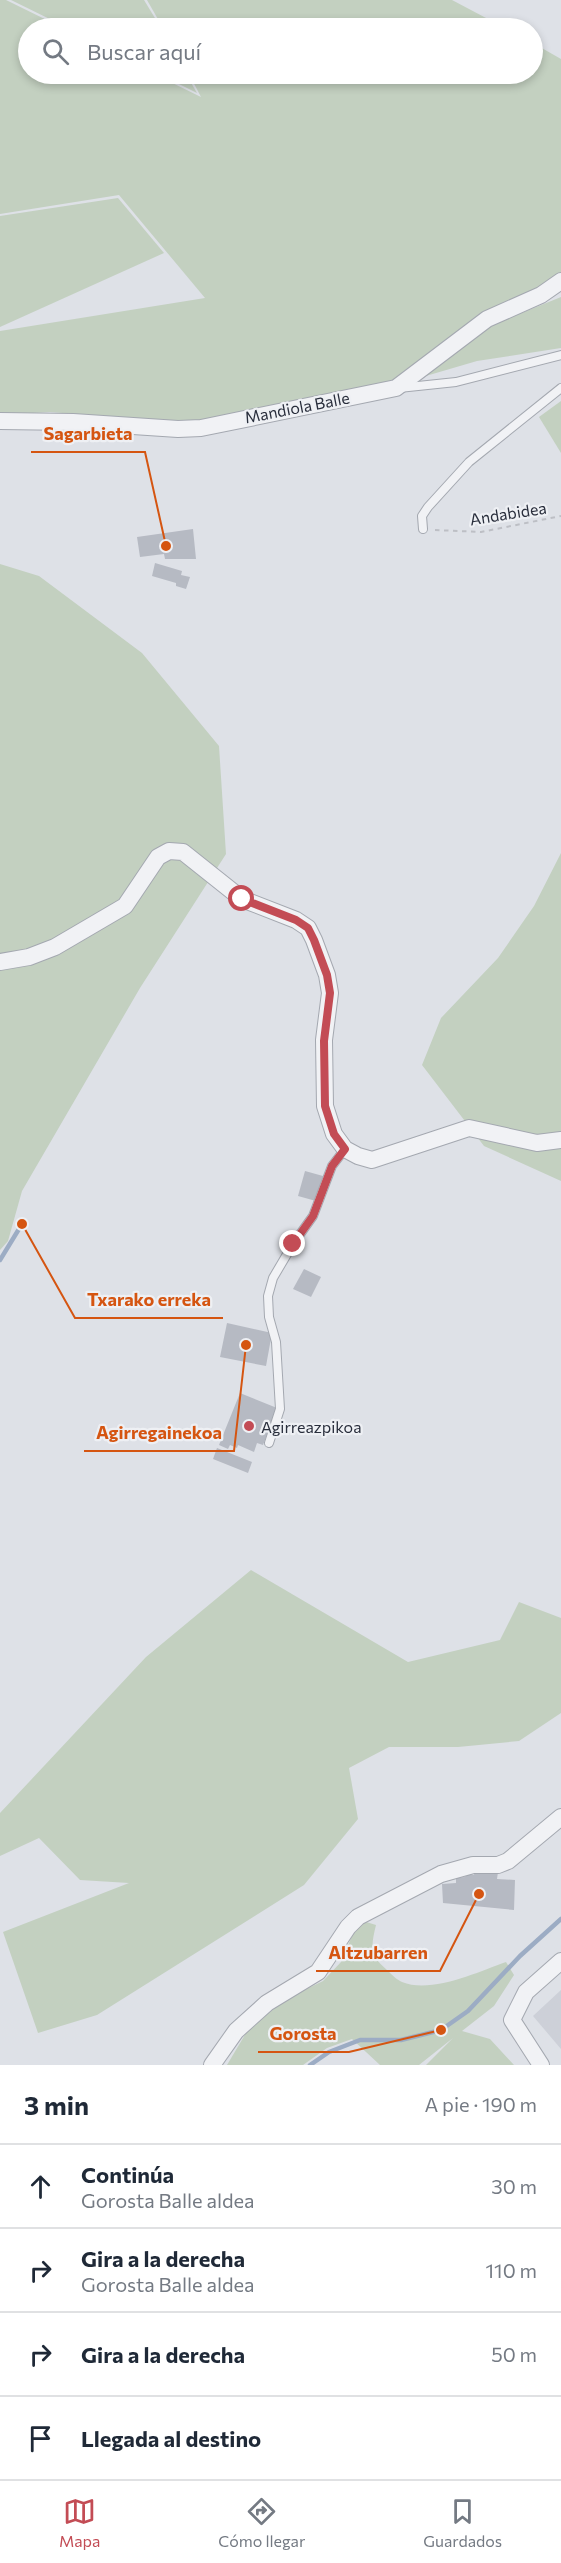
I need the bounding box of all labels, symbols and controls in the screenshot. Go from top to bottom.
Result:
search box [18,18,543,84]
icon: search [39,35,72,68]
text: Buscar aquí [87,38,201,65]
street label: Mandiola Balle [243,388,351,426]
callout: Sagarbieta [31,416,145,452]
text: Sagarbieta [43,422,133,444]
street label: Andabidea [468,498,548,528]
route start [228,885,254,911]
route end [279,1230,305,1256]
callout: Txarako erreka [75,1282,223,1318]
text: Txarako erreka [87,1288,211,1310]
callout: Agirregainekoa [84,1415,234,1451]
place label: Agirreazpikoa [261,1417,362,1436]
marker: Agirreazpikoa [242,1419,256,1433]
text: Agirregainekoa [96,1421,222,1443]
callout: Altzubarren [316,1935,440,1971]
text: Altzubarren [328,1941,428,1963]
callout: Gorosta [258,2016,349,2052]
text: Gorosta [270,2022,337,2044]
text: 3 min [24,2089,89,2120]
text: A pie · 190 m [424,2092,537,2116]
text: Continúa [81,2161,174,2188]
icon: ahead [24,2170,57,2203]
text: 30 m [491,2174,537,2198]
text: Gorosta Balle aldea [81,2188,255,2212]
text: Gira a la derecha [81,2245,245,2272]
icon: right [24,2254,57,2287]
text: 110 m [486,2258,537,2282]
text: Gorosta Balle aldea [81,2272,255,2296]
icon: right [24,2338,57,2371]
text: Gira a la derecha [81,2341,245,2368]
text: 50 m [491,2342,537,2366]
icon: arrive [24,2422,57,2455]
text: Llegada al destino [81,2425,261,2452]
tab: Mapa [59,2495,100,2550]
tab: Cómo llegar [218,2495,305,2550]
tab: Guardados [423,2495,502,2550]

